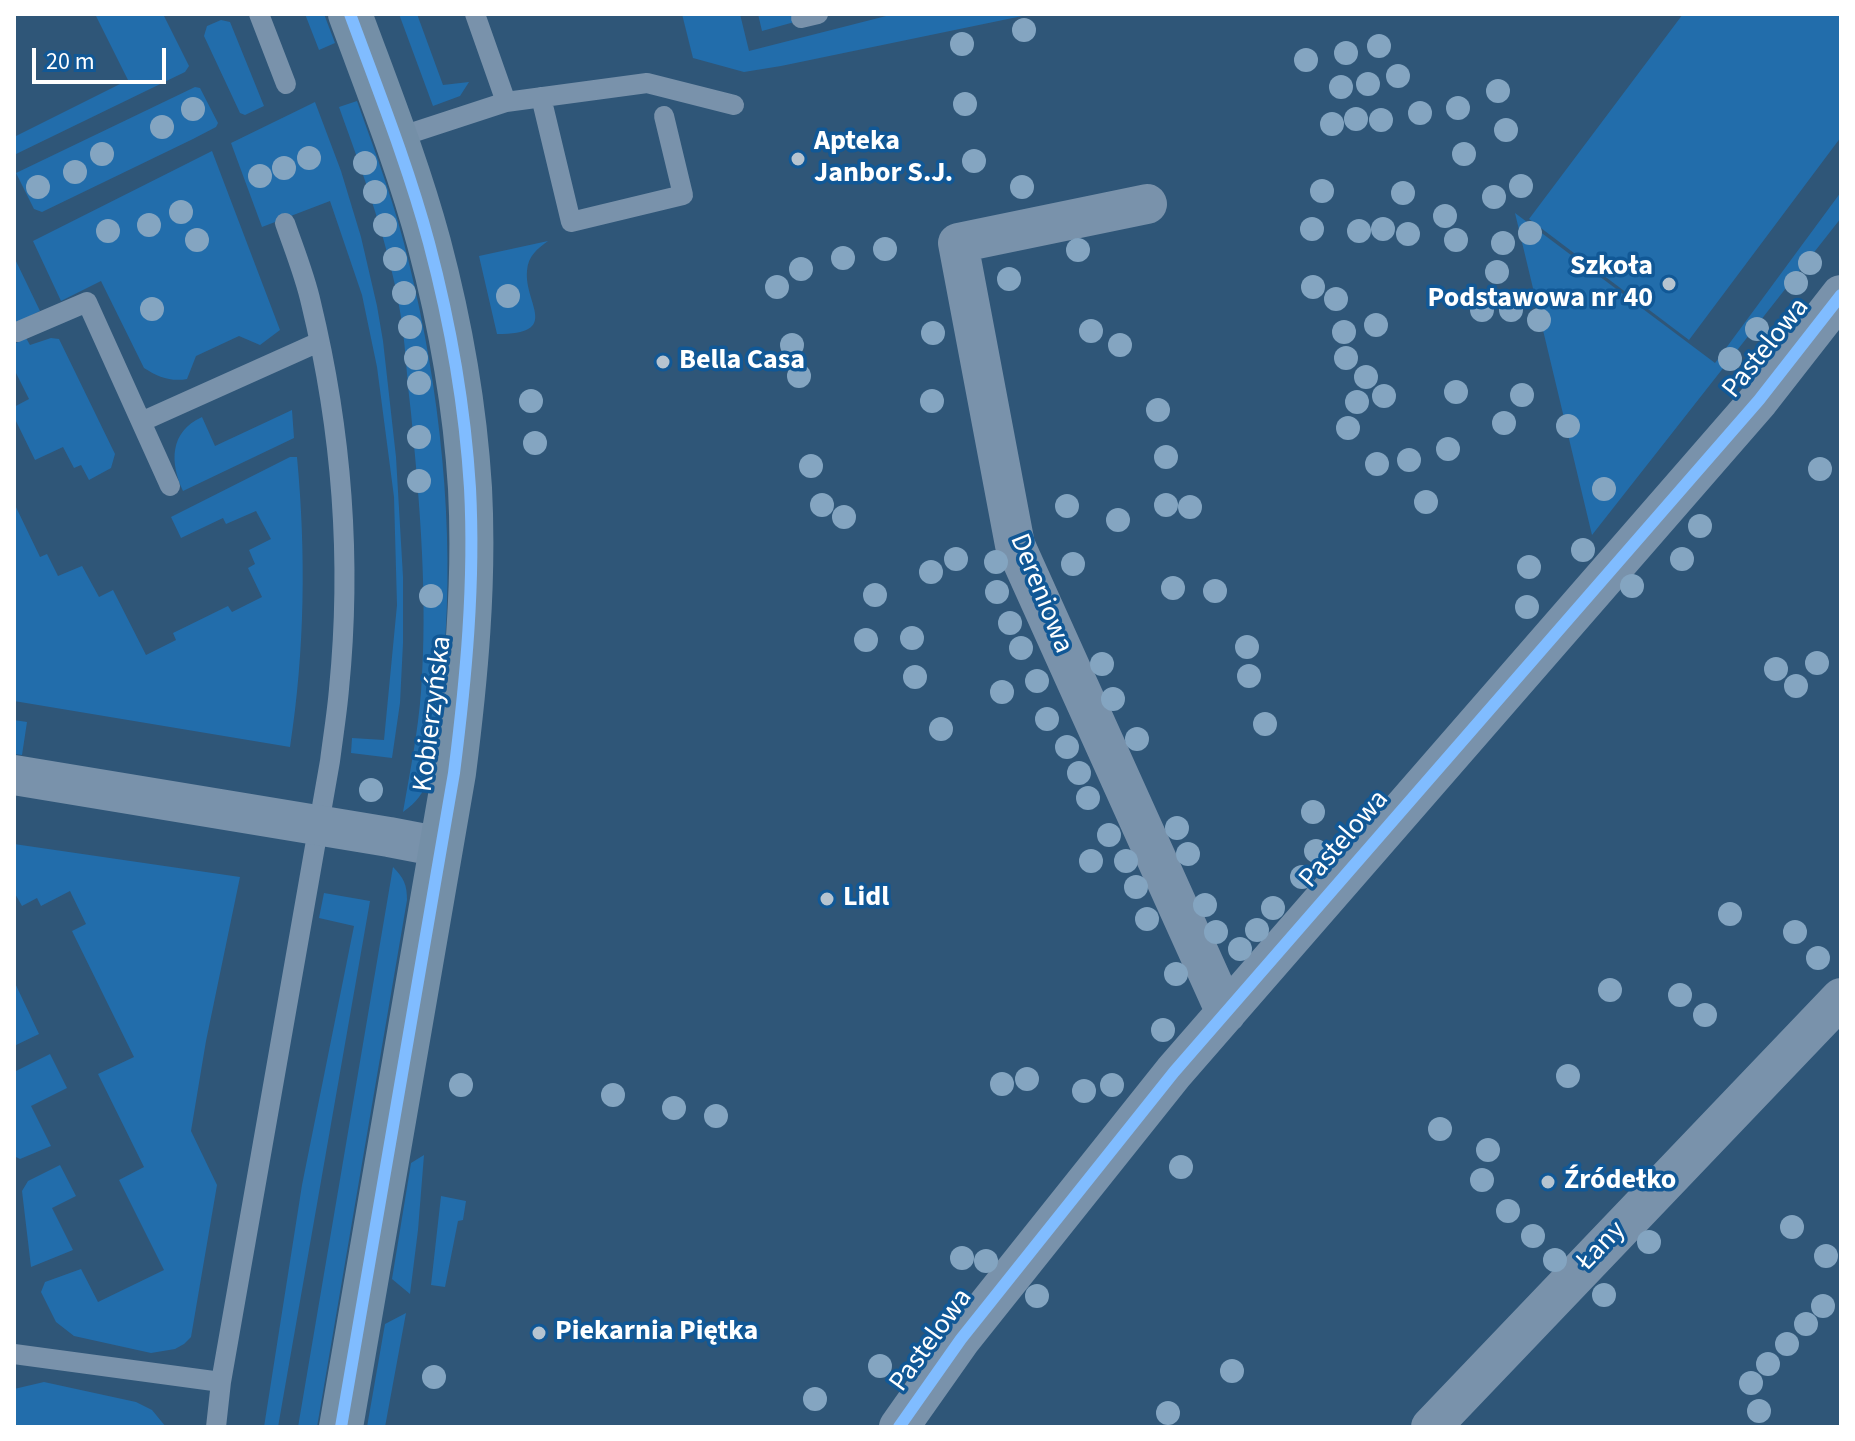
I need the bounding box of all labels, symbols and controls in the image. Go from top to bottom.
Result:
scale bar [36,32,170,82]
text: 20 m [46,44,95,79]
place label: Apteka Janbor S.J. [814,126,953,192]
marker: Apteka Janbor S.J. [789,150,807,168]
place label: Szkoła Podstawowa nr 40 [1428,251,1653,317]
marker: Szkoła Podstawowa nr 40 [1660,275,1678,293]
street label: Pastelowa [1716,292,1818,406]
place label: Bella Casa [679,345,805,379]
marker: Bella Casa [654,353,672,371]
street label: Dereniowa [1001,529,1079,659]
street label: Kobierzyńska [408,634,460,794]
street label: Pastelowa [1293,784,1397,896]
place label: Lidl [843,882,889,916]
marker: Lidl [818,890,836,908]
place label: Źródełko [1564,1165,1676,1199]
marker: Źródełko [1539,1173,1557,1191]
street label: Łany [1570,1215,1634,1279]
street label: Pastelowa [883,1283,981,1399]
place label: Piekarnia Piętka [555,1316,758,1350]
marker: Piekarnia Piętka [530,1324,548,1342]

